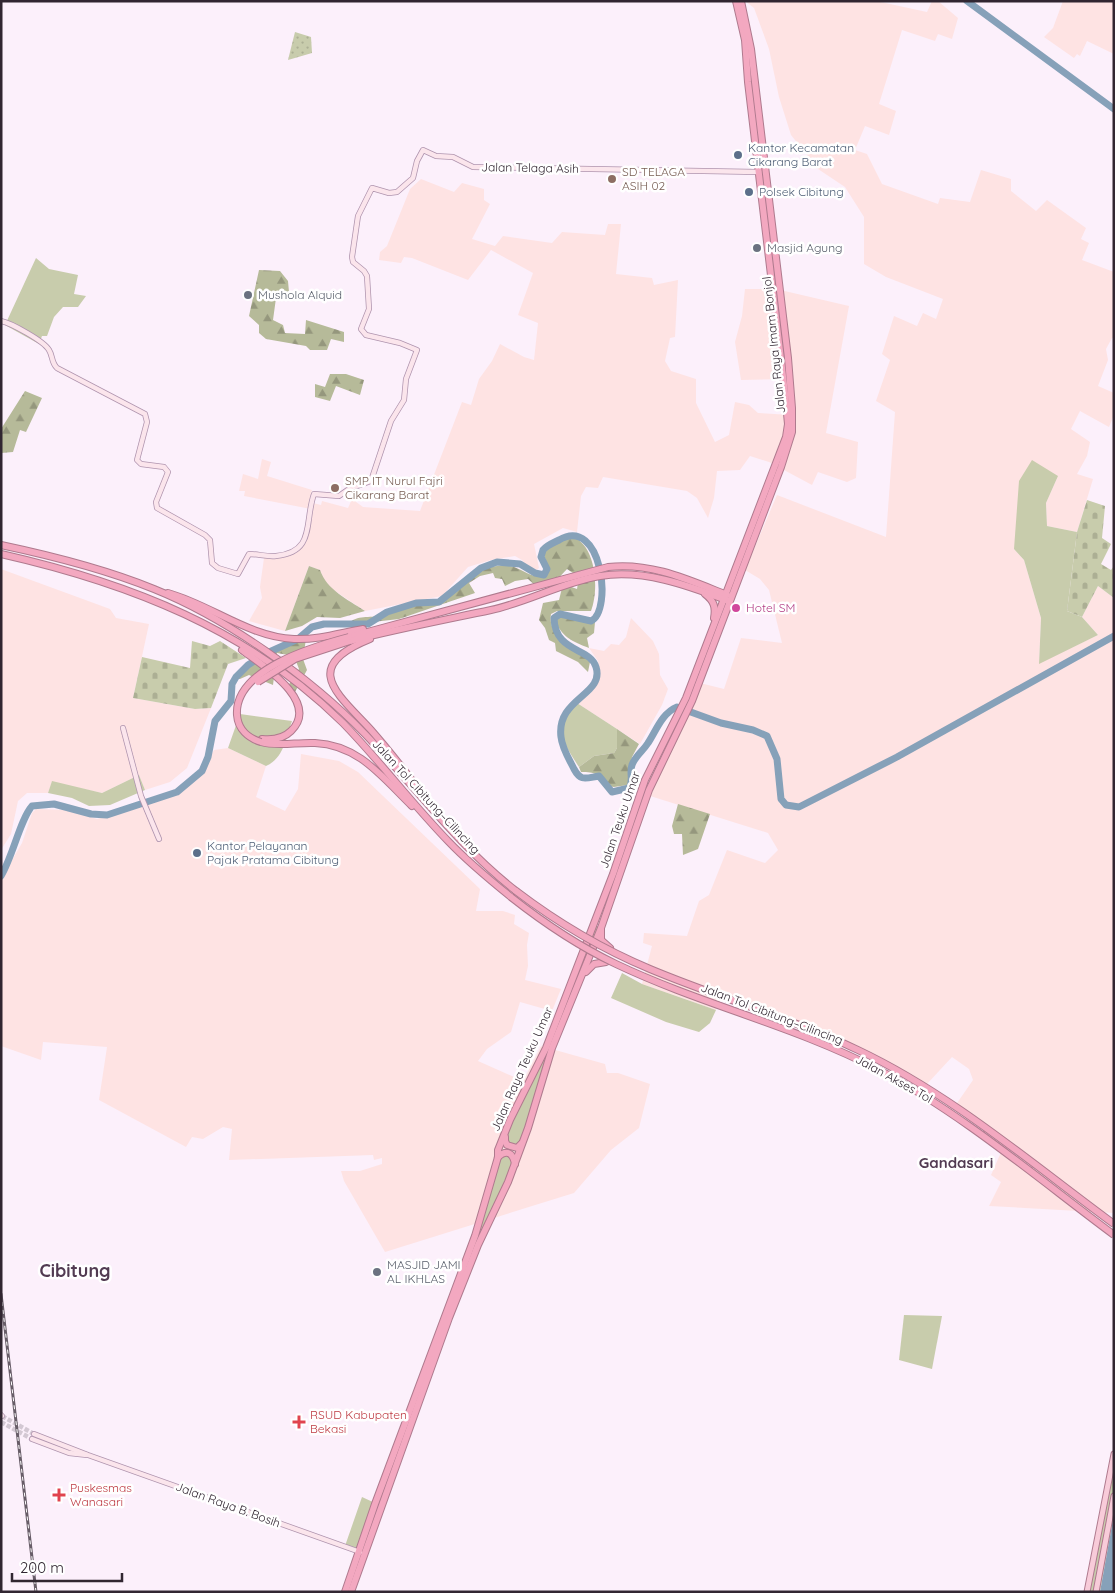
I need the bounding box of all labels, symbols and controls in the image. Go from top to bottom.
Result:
place label: Kantor Kecamatan Cikarang Barat [748,140,854,169]
marker: Kantor Kecamatan Cikarang Barat [732,149,744,161]
street label: Jalan Telaga Asih [481,159,579,176]
place label: SD TELAGA ASIH 02 [622,164,685,193]
marker: SD TELAGA ASIH 02 [606,173,618,185]
place label: Polsek Cibitung [759,184,844,199]
marker: Polsek Cibitung [743,186,755,198]
place label: Masjid Agung [767,240,843,255]
marker: Masjid Agung [751,242,763,254]
street label: Jalan Raya Imam Bonjol [759,276,788,414]
place label: Mushola Alquid [258,287,342,302]
marker: Mushola Alquid [242,289,254,301]
place label: SMP IT Nurul Fajri Cikarang Barat [345,473,443,502]
marker: SMP IT Nurul Fajri Cikarang Barat [329,482,341,494]
place label: Hotel SM [746,600,795,615]
marker: Hotel SM [730,602,742,614]
street label: Jalan Tol Cibitung–Cilincing [369,736,483,857]
street label: Jalan Teuku Umar [596,769,643,870]
place label: Kantor Pelayanan Pajak Pratama Cibitung [207,838,339,867]
marker: Kantor Pelayanan Pajak Pratama Cibitung [191,847,203,859]
street label: Jalan Tol Cibitung–Cilincing [699,979,845,1048]
street label: Jalan Raya Teuku Umar [487,1004,556,1133]
street label: Jalan Akses Tol [853,1051,935,1106]
district label: Gandasari [919,1153,993,1172]
place label: MASJID JAMI AL IKHLAS [387,1257,461,1286]
district label: Cibitung [39,1259,111,1282]
marker: MASJID JAMI AL IKHLAS [371,1266,383,1278]
place label: RSUD Kabupaten Bekasi [310,1407,407,1436]
marker: RSUD Kabupaten Bekasi [292,1415,306,1429]
street label: Jalan Raya B. Bosih [174,1479,283,1530]
place label: Puskesmas Wanasari [70,1480,132,1509]
marker: Puskesmas Wanasari [52,1488,66,1502]
scale bar [12,1550,122,1582]
text: 200 m [20,1558,64,1577]

